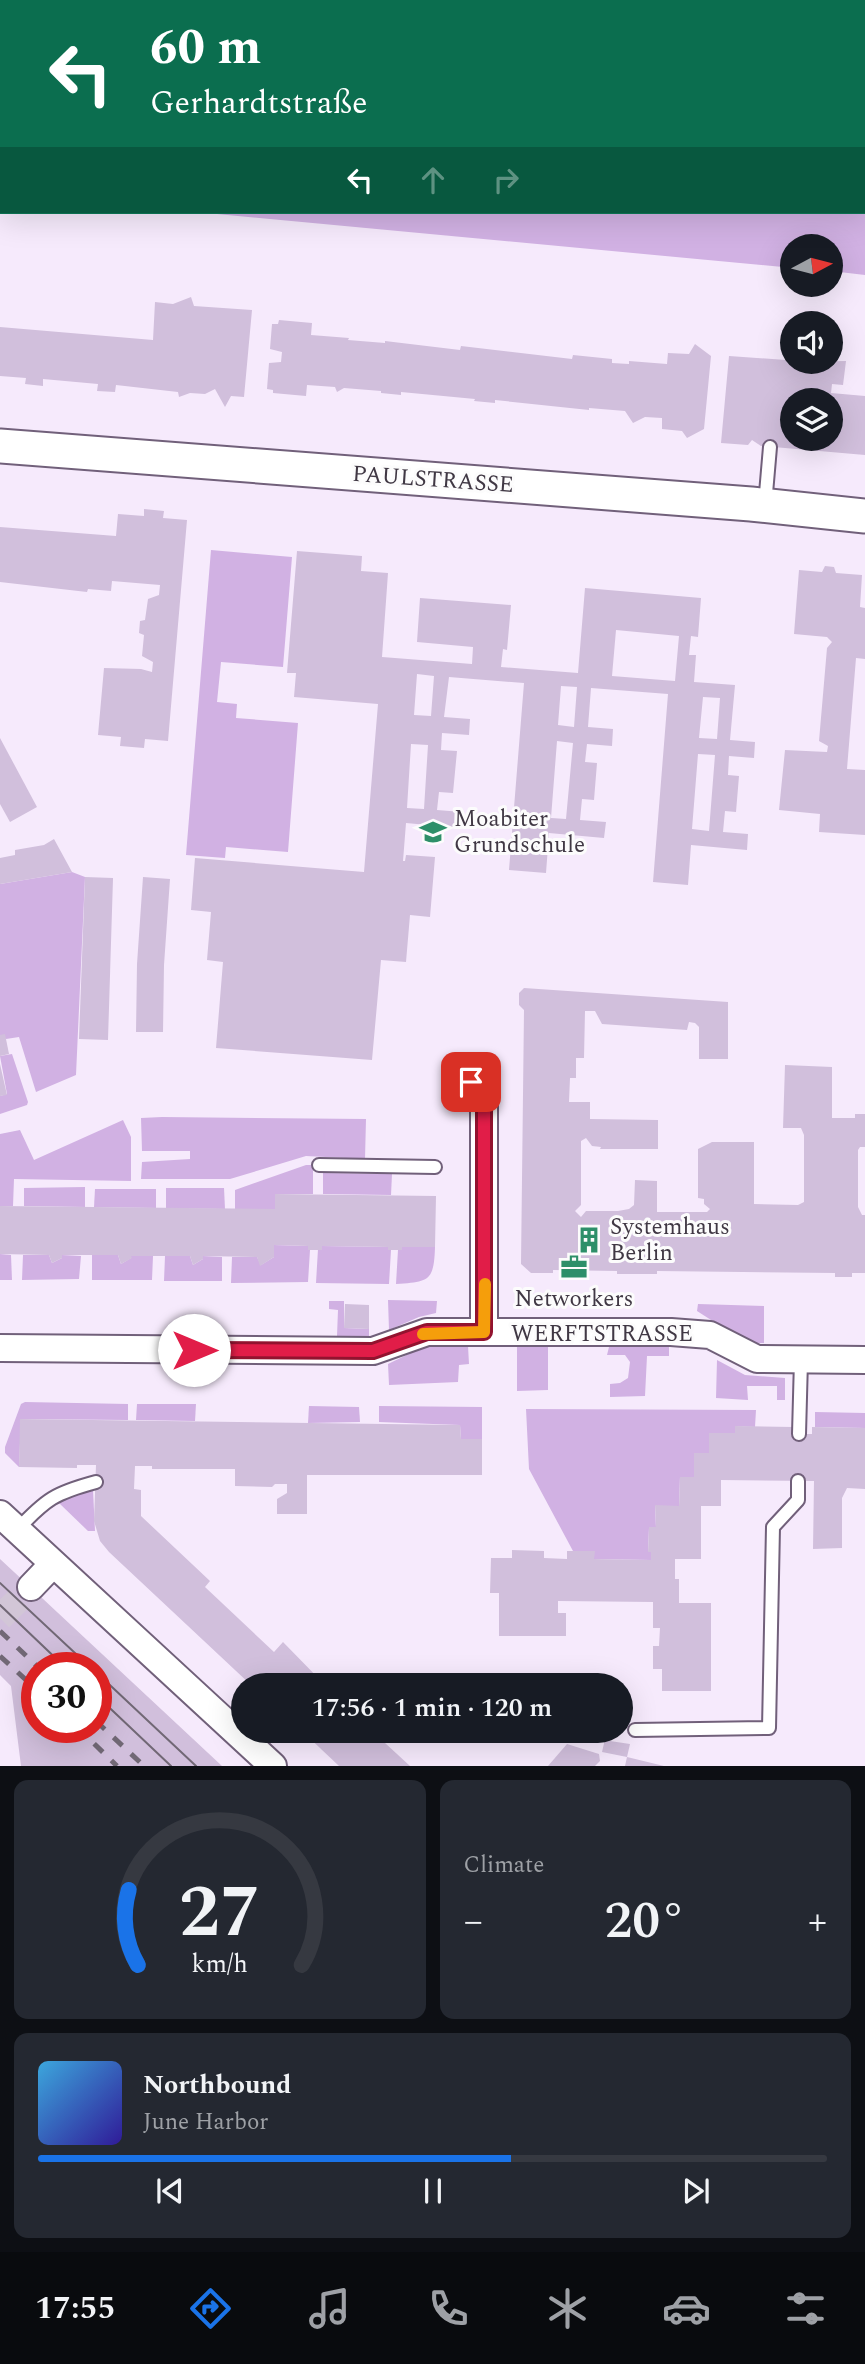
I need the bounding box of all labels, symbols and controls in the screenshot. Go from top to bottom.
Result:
text: 60 m [150,11,261,86]
icon: left [35,28,126,119]
text: Gerhardtstraße [150,79,367,128]
icon: left [341,161,379,199]
icon: ahead [414,161,452,199]
icon: right [487,161,525,199]
north arrow [780,234,844,298]
map controls [780,234,843,451]
button: sound [780,311,843,374]
button: layers [780,388,843,451]
street label: PAULSTRASSE [351,457,515,503]
place label: Moabiter Grundschule [454,802,585,863]
school or university icon: Moabiter Grundschule [418,817,448,847]
pin [441,1052,501,1112]
icon: arrive [452,1063,490,1101]
place label: Systemhaus Berlin [610,1210,730,1271]
building icon: Systemhaus Berlin [574,1225,604,1255]
office icon: Networkers [559,1252,589,1282]
place label: Networkers [514,1282,634,1317]
position arrow [157,1313,231,1387]
street label: WERFTSTRASSE [511,1317,693,1352]
speed limit sign: 30 [21,1652,112,1743]
text: 17:56 · 1 min · 120 m [312,1688,552,1728]
text: Climate [464,1848,544,1883]
text: 27 [179,1859,261,1970]
text: 20° [604,1882,686,1961]
text: − [464,1893,483,1951]
text: + [808,1893,827,1951]
text: km/h [192,1946,248,1984]
text: Northbound [143,2065,291,2105]
text: June Harbor [143,2105,268,2140]
icon: previous [151,2172,189,2210]
icon: pause [414,2172,452,2210]
icon: next [677,2172,715,2210]
text: 17:55 [35,2284,115,2333]
icon: directions [186,2284,235,2333]
icon: music [305,2284,354,2333]
icon: phone [424,2284,473,2333]
icon: climate [543,2284,592,2333]
icon: car [662,2284,711,2333]
icon: filters [781,2284,830,2333]

